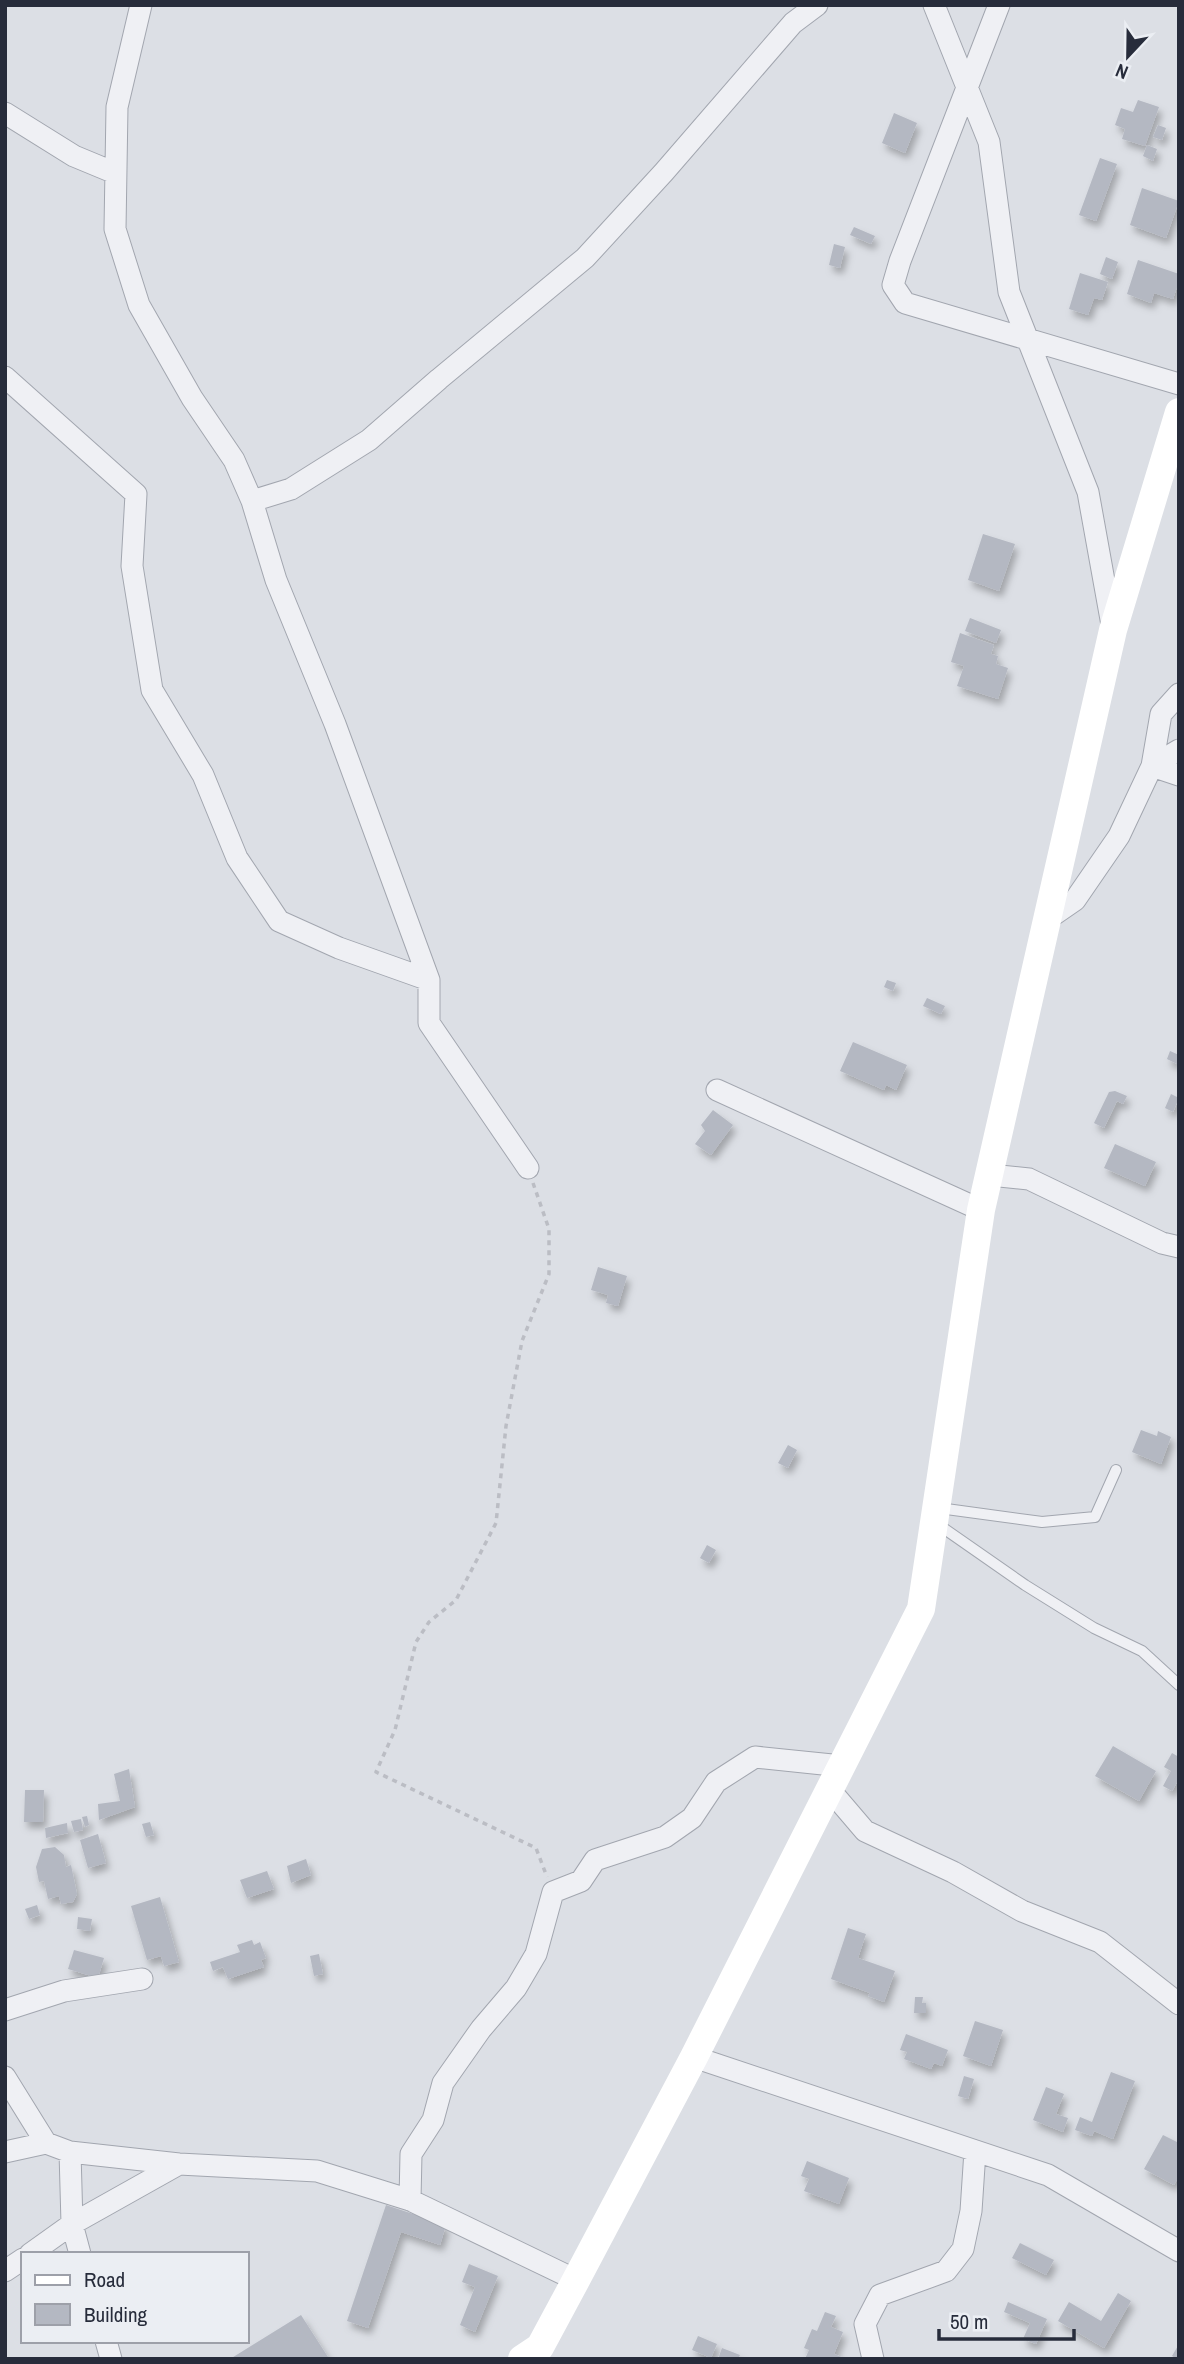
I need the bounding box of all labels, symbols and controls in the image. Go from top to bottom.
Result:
north arrow [1093,21,1163,91]
text: N [1112,58,1132,86]
legend [21,2252,248,2343]
text: Road [84,2265,125,2294]
scale bar [939,2298,1074,2342]
text: Building [84,2300,148,2329]
text: 50 m [950,2307,988,2336]

